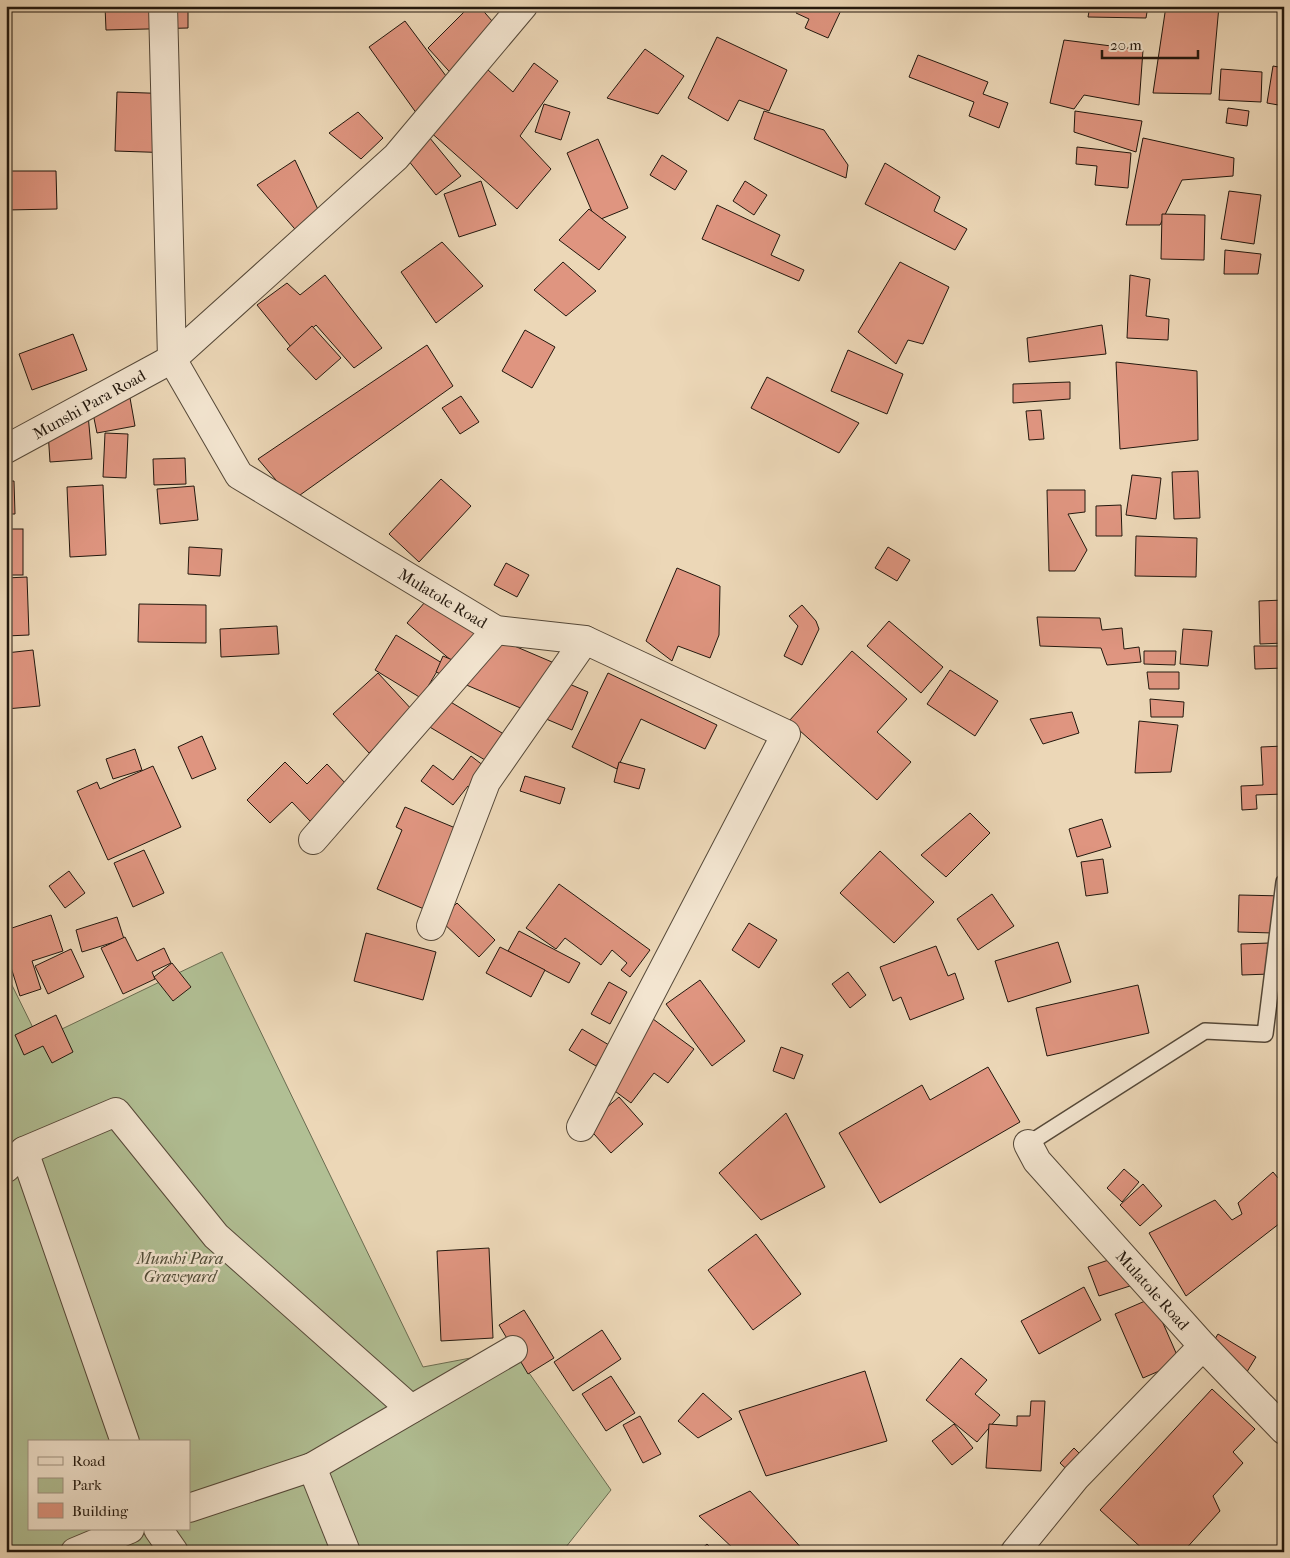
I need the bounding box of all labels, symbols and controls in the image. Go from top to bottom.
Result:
scale bar [1102,28,1199,60]
text: 20 m [1110,36,1142,54]
street label: Munshi Para Road [30,365,149,443]
street label: Mulatole Road [395,564,491,633]
street label: Mulatole Road [1112,1247,1193,1334]
park label: Munshi Para Graveyard [136,1249,223,1286]
legend [28,1440,190,1530]
text: Road [72,1452,106,1470]
text: Park [72,1476,102,1494]
text: Building [72,1502,129,1520]

